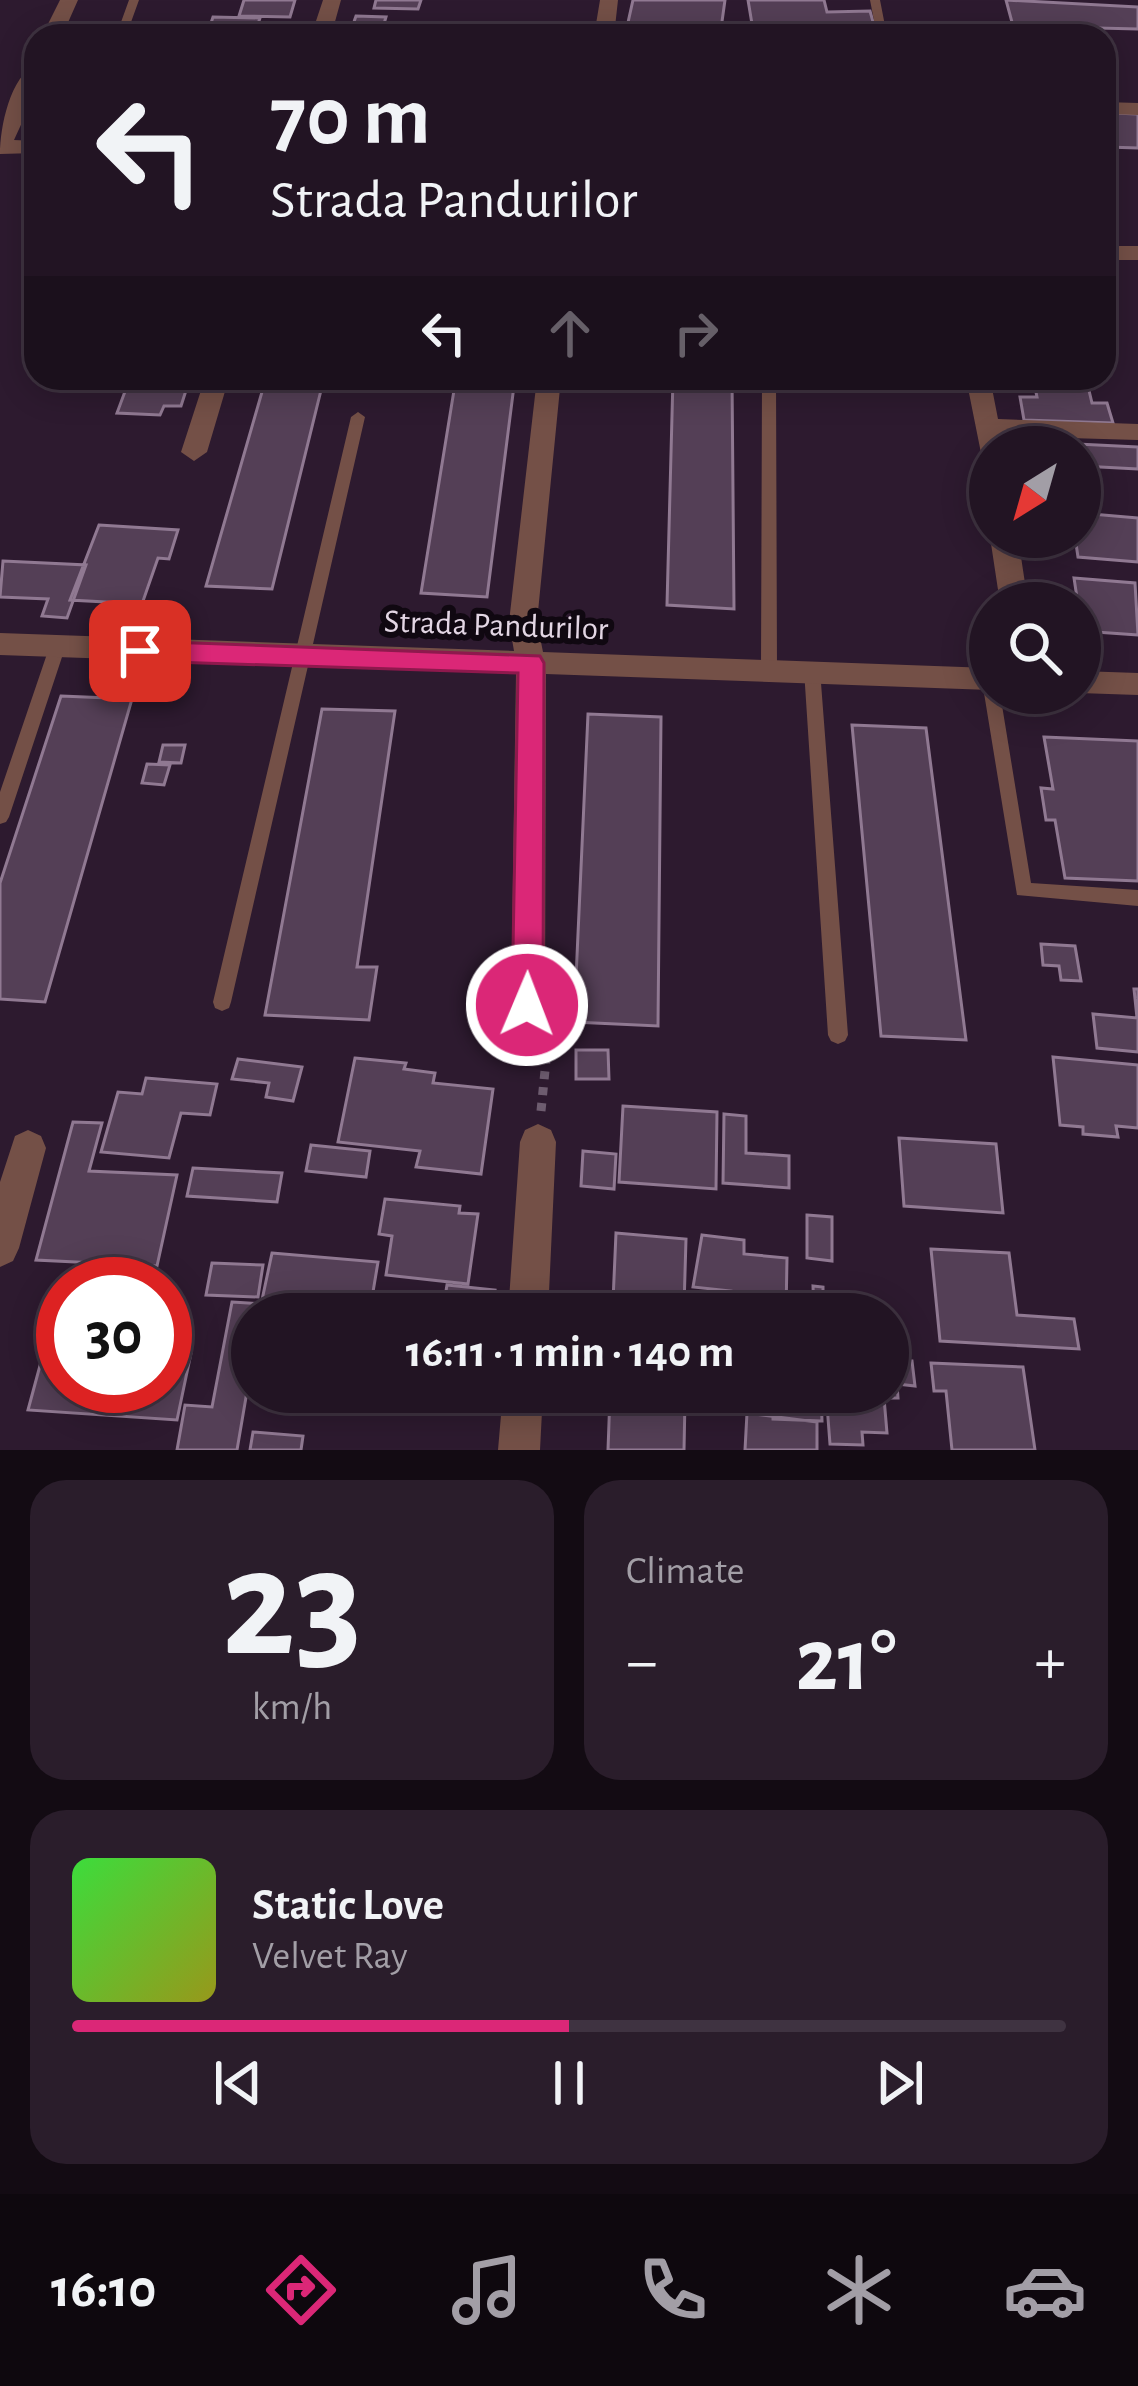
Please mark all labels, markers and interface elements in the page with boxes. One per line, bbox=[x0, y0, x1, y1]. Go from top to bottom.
icon: left bbox=[72, 72, 228, 228]
text: 70 m bbox=[270, 76, 431, 160]
text: Strada Pandurilor bbox=[270, 174, 638, 228]
icon: left bbox=[411, 300, 477, 366]
icon: ahead bbox=[537, 300, 603, 366]
icon: right bbox=[663, 300, 729, 366]
north arrow bbox=[969, 426, 1101, 558]
map controls bbox=[969, 426, 1101, 714]
button: search bbox=[969, 582, 1101, 714]
pin bbox=[89, 600, 191, 702]
street label: Strada Pandurilor bbox=[383, 606, 609, 646]
icon: arrive bbox=[107, 618, 173, 684]
position arrow bbox=[464, 942, 590, 1068]
speed limit sign: 30 bbox=[36, 1257, 192, 1413]
text: 16:11 · 1 min · 140 m bbox=[406, 1330, 734, 1375]
text: 23 bbox=[222, 1528, 362, 1684]
text: Climate bbox=[626, 1552, 744, 1591]
text: 21° bbox=[795, 1617, 897, 1707]
text: − bbox=[626, 1629, 658, 1695]
text: + bbox=[1034, 1629, 1066, 1695]
text: km/h bbox=[252, 1688, 332, 1727]
text: Static Love bbox=[252, 1883, 444, 1928]
text: Velvet Ray bbox=[252, 1937, 408, 1976]
icon: previous bbox=[205, 2050, 271, 2116]
icon: pause bbox=[536, 2050, 602, 2116]
icon: next bbox=[867, 2050, 933, 2116]
icon: directions bbox=[259, 2248, 343, 2332]
icon: music bbox=[445, 2248, 529, 2332]
icon: phone bbox=[631, 2248, 715, 2332]
icon: climate bbox=[817, 2248, 901, 2332]
icon: car bbox=[1003, 2248, 1087, 2332]
text: 16:10 bbox=[51, 2263, 157, 2317]

